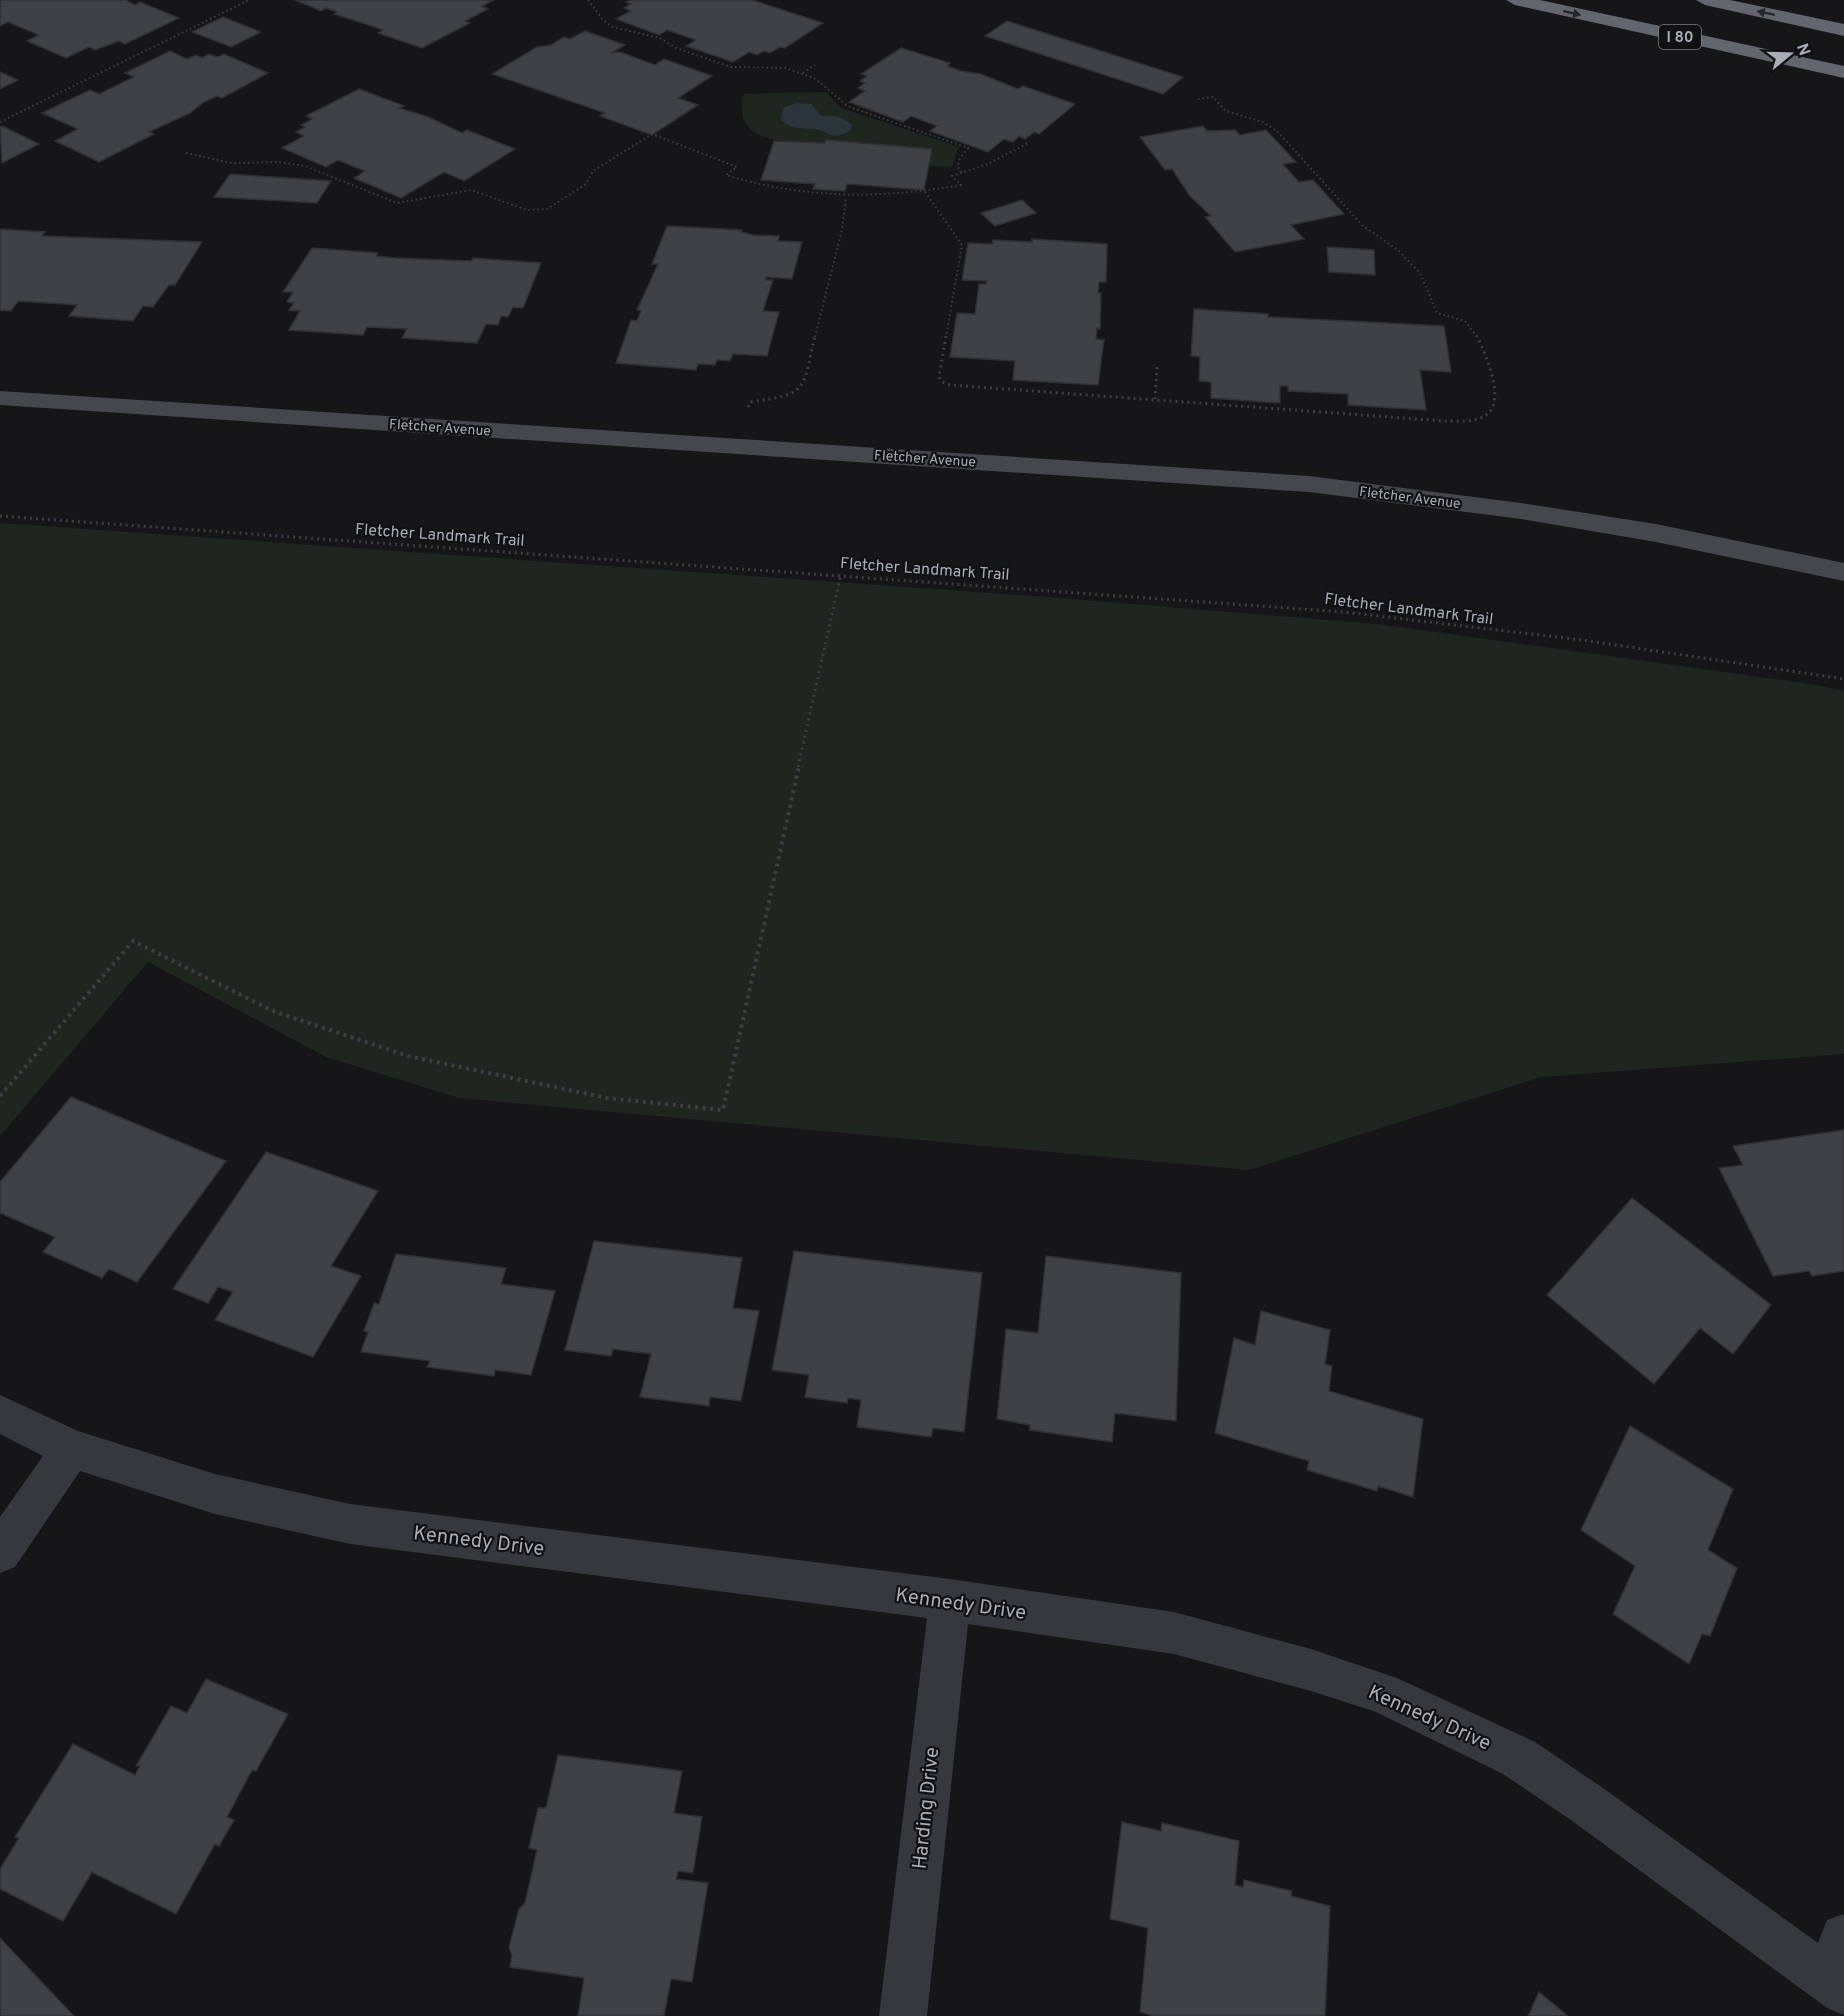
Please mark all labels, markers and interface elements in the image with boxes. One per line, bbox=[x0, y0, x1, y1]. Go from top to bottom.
one-way arrow bbox=[1756, 8, 1775, 17]
one-way arrow bbox=[1563, 9, 1582, 18]
north arrow bbox=[1760, 24, 1820, 84]
road number: I 80 bbox=[1659, 25, 1701, 49]
text: N bbox=[1791, 41, 1814, 58]
street label: Fletcher Avenue bbox=[389, 416, 491, 441]
street label: Fletcher Avenue bbox=[874, 447, 976, 472]
street label: Fletcher Avenue bbox=[1358, 484, 1461, 513]
street label: Fletcher Landmark Trail bbox=[354, 520, 525, 552]
street label: Fletcher Landmark Trail bbox=[839, 554, 1010, 586]
street label: Fletcher Landmark Trail bbox=[1323, 590, 1494, 630]
street label: Kennedy Drive bbox=[412, 1521, 546, 1563]
street label: Kennedy Drive bbox=[894, 1583, 1028, 1627]
street label: Kennedy Drive bbox=[1364, 1680, 1495, 1758]
street label: Harding Drive bbox=[908, 1746, 946, 1871]

